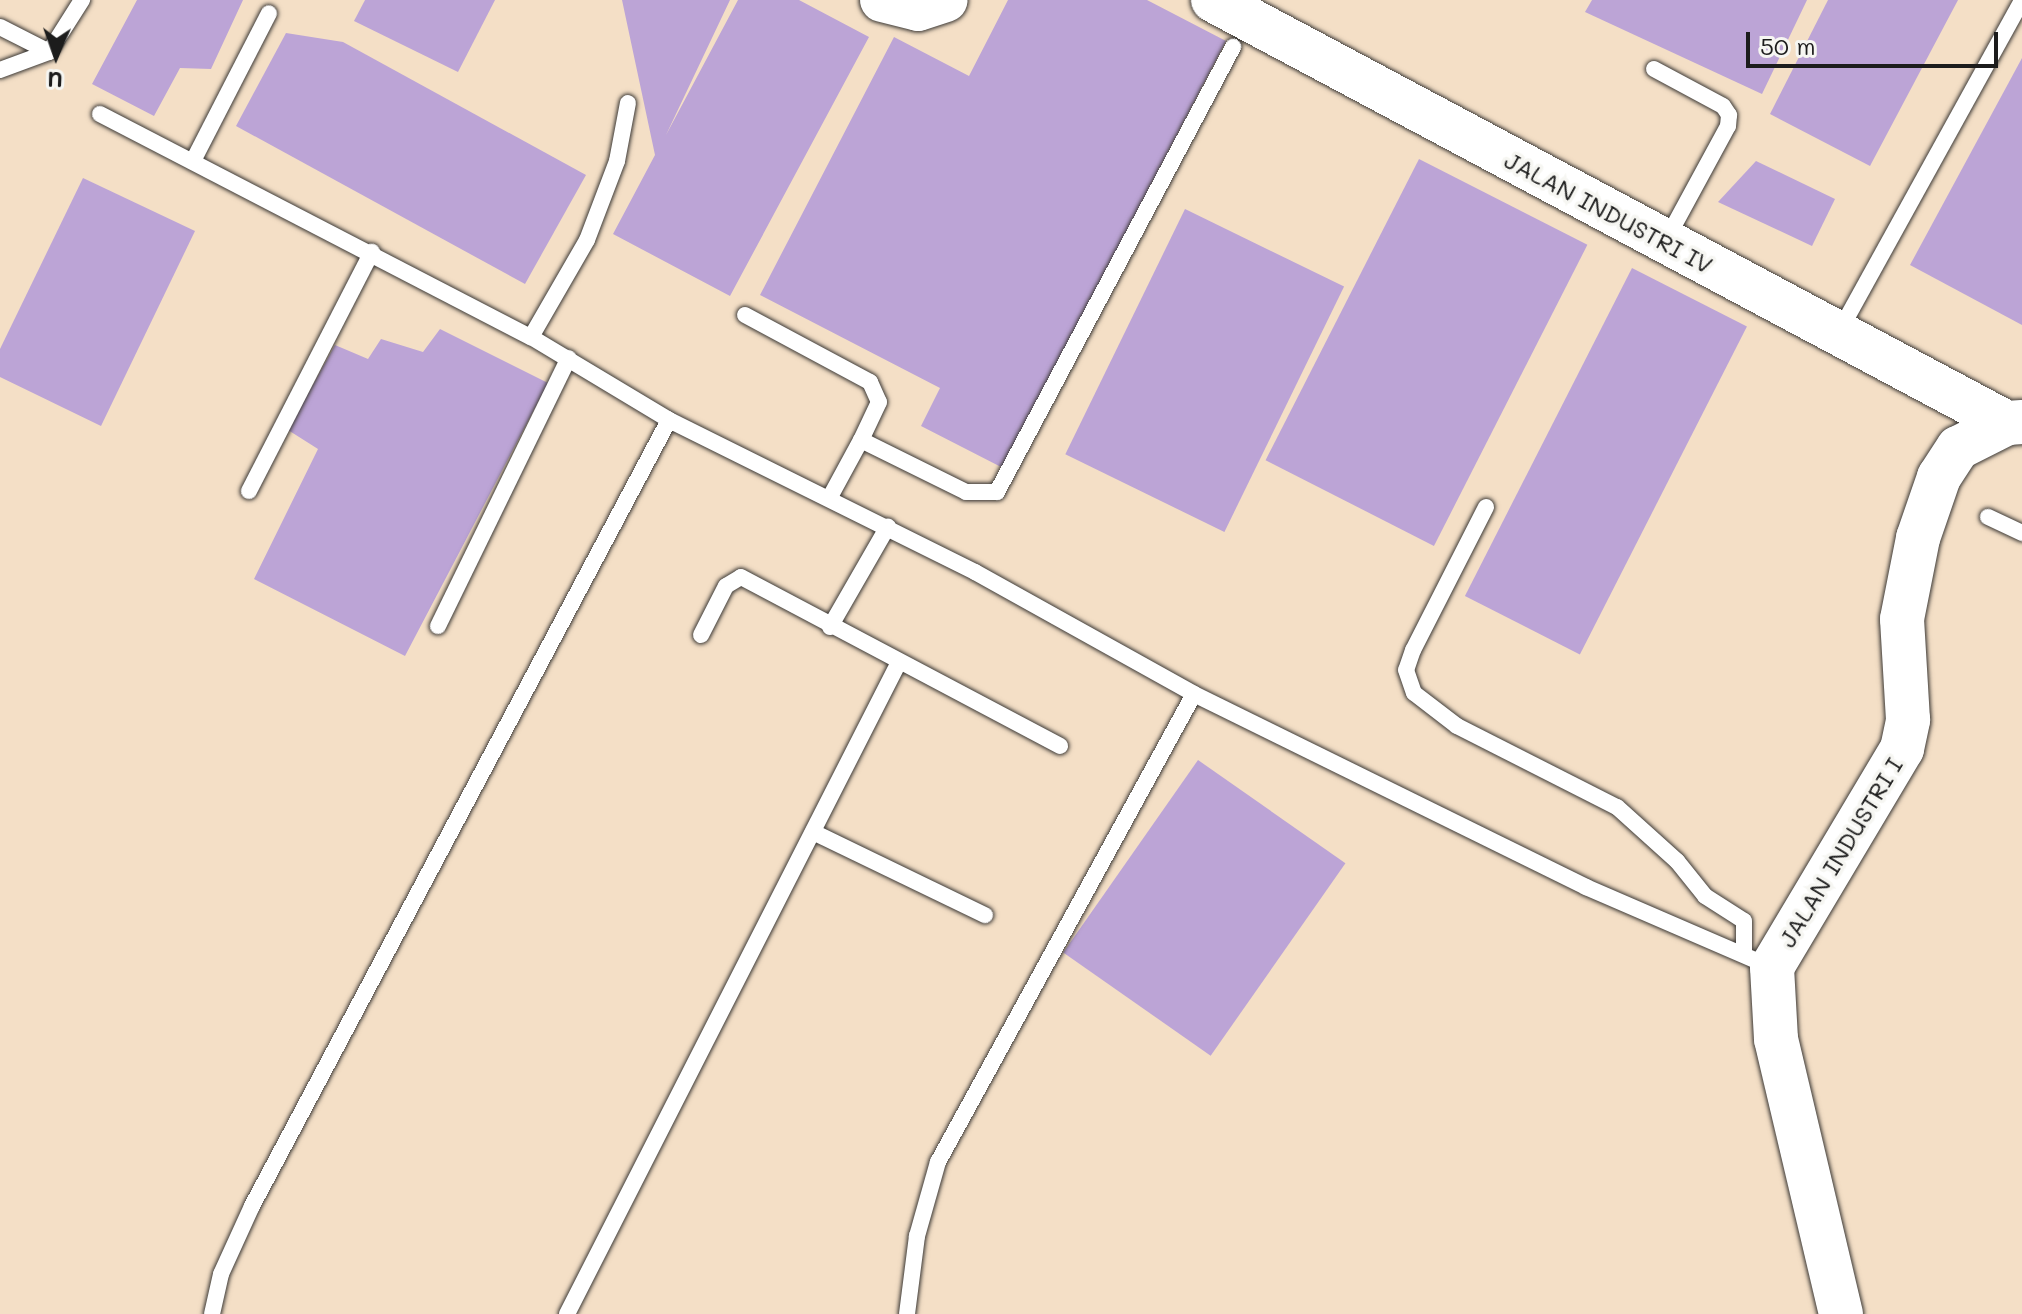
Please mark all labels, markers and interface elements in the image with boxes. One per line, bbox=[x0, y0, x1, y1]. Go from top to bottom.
north arrow bbox=[16, 16, 96, 96]
scale bar bbox=[1750, 16, 2002, 66]
text: 50 m bbox=[1760, 30, 1816, 61]
text: U bbox=[47, 66, 63, 95]
street label: JALAN INDUSTRI IV bbox=[1500, 145, 1718, 279]
street label: JALAN INDUSTRI I bbox=[1772, 752, 1908, 952]

